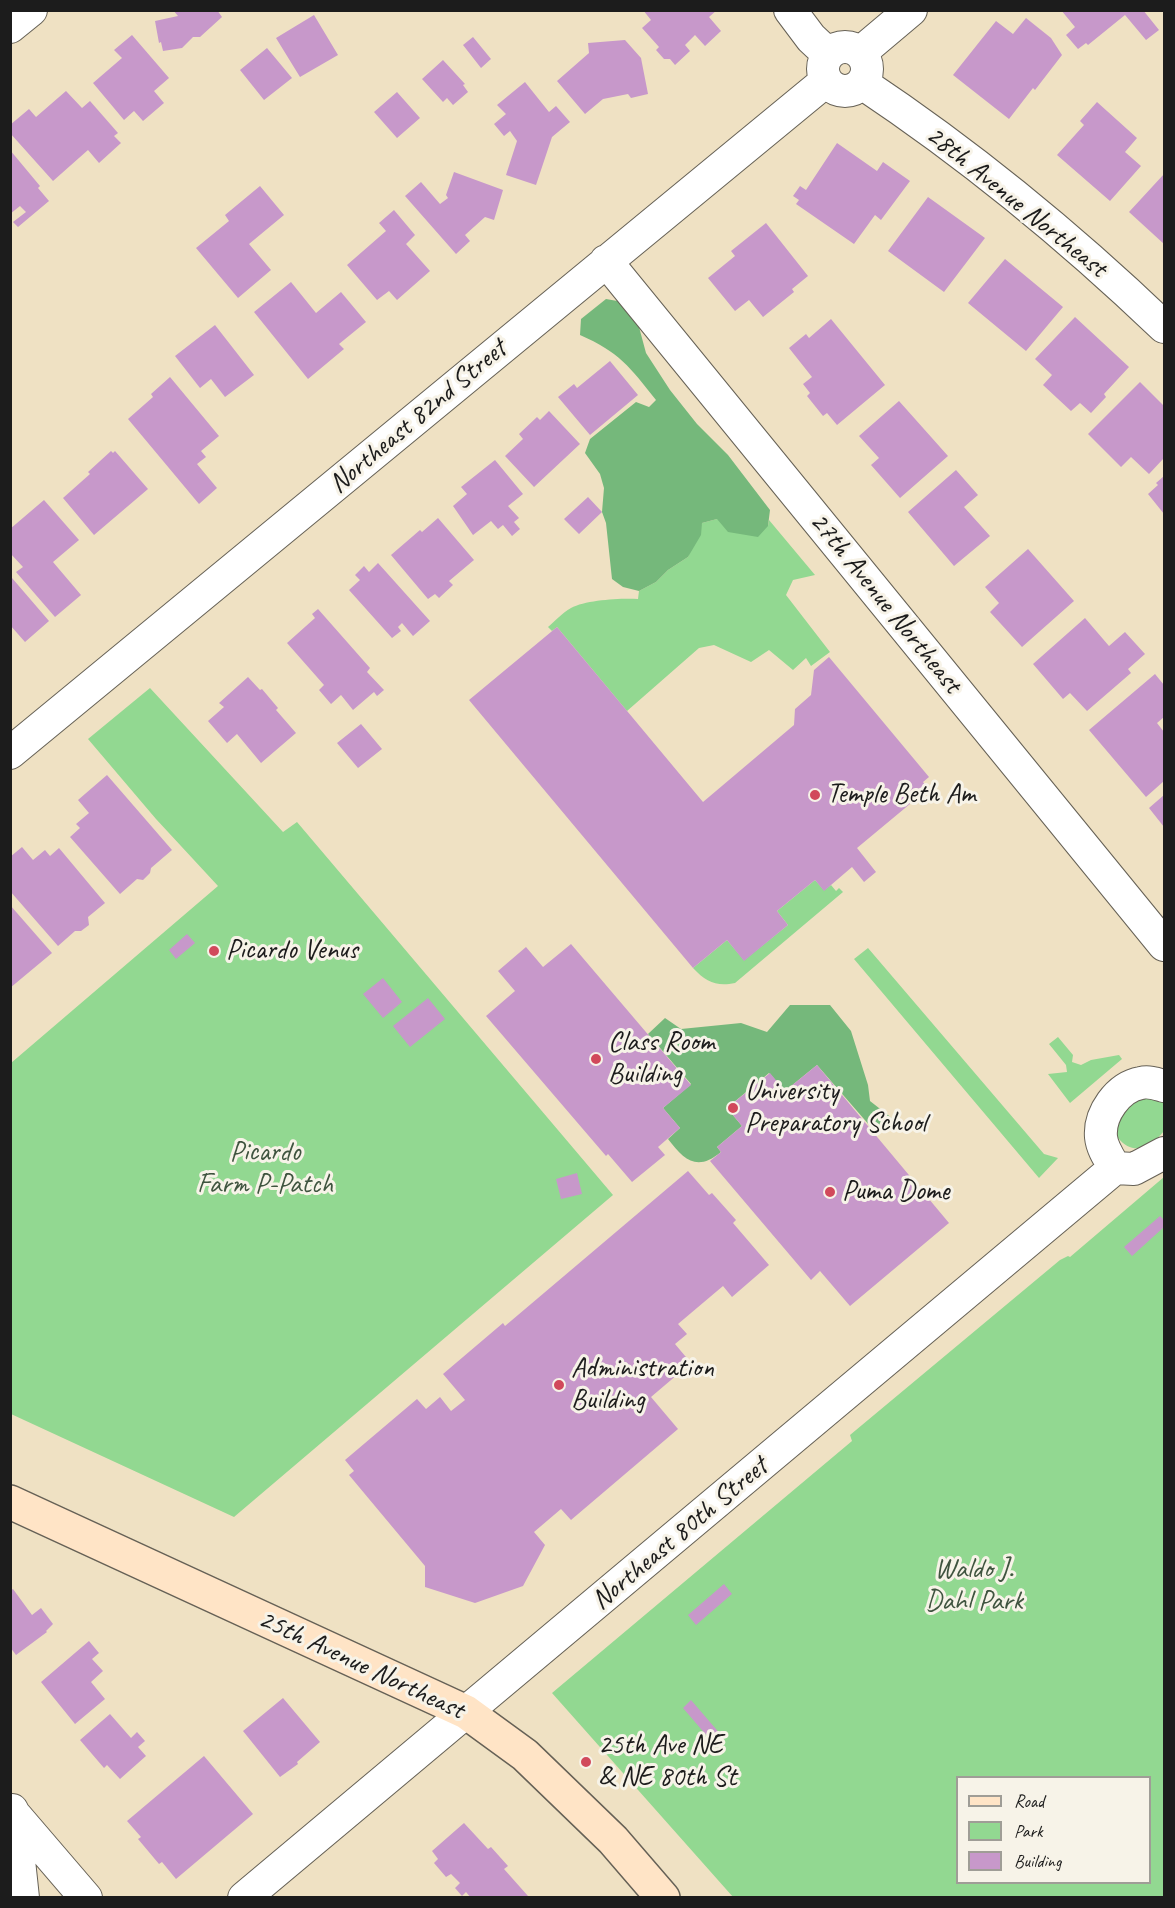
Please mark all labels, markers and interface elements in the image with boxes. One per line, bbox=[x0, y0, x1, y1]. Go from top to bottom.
street label: 28th Avenue Northeast bbox=[919, 119, 1113, 285]
street label: Northeast 82nd Street bbox=[322, 333, 514, 501]
street label: 27th Avenue Northeast bbox=[802, 506, 968, 700]
place label: Temple Beth Am bbox=[827, 778, 975, 812]
marker: Temple Beth Am bbox=[808, 788, 822, 802]
place label: Picardo Venus bbox=[226, 934, 358, 968]
marker: Picardo Venus bbox=[207, 944, 221, 958]
place label: Class Room Building bbox=[608, 1026, 714, 1092]
marker: Class Room Building bbox=[589, 1052, 603, 1066]
place label: University Preparatory School bbox=[745, 1075, 926, 1141]
marker: University Preparatory School bbox=[726, 1101, 740, 1115]
park label: Picardo Farm P-Patch bbox=[197, 1136, 333, 1202]
place label: Puma Dome bbox=[842, 1175, 949, 1209]
marker: Puma Dome bbox=[823, 1185, 837, 1199]
place label: Administration Building bbox=[571, 1352, 714, 1418]
marker: Administration Building bbox=[552, 1378, 566, 1392]
street label: Northeast 80th Street bbox=[585, 1450, 775, 1618]
park label: Waldo J. Dahl Park bbox=[925, 1553, 1023, 1619]
street label: 25th Avenue Northeast bbox=[253, 1603, 469, 1727]
place label: 25th Ave NE & NE 80th St bbox=[598, 1729, 736, 1795]
marker: 25th Ave NE & NE 80th St bbox=[579, 1755, 593, 1769]
legend bbox=[956, 1776, 1151, 1884]
text: Road bbox=[1014, 1790, 1044, 1812]
text: Park bbox=[1014, 1820, 1043, 1842]
text: Building bbox=[1014, 1850, 1061, 1872]

